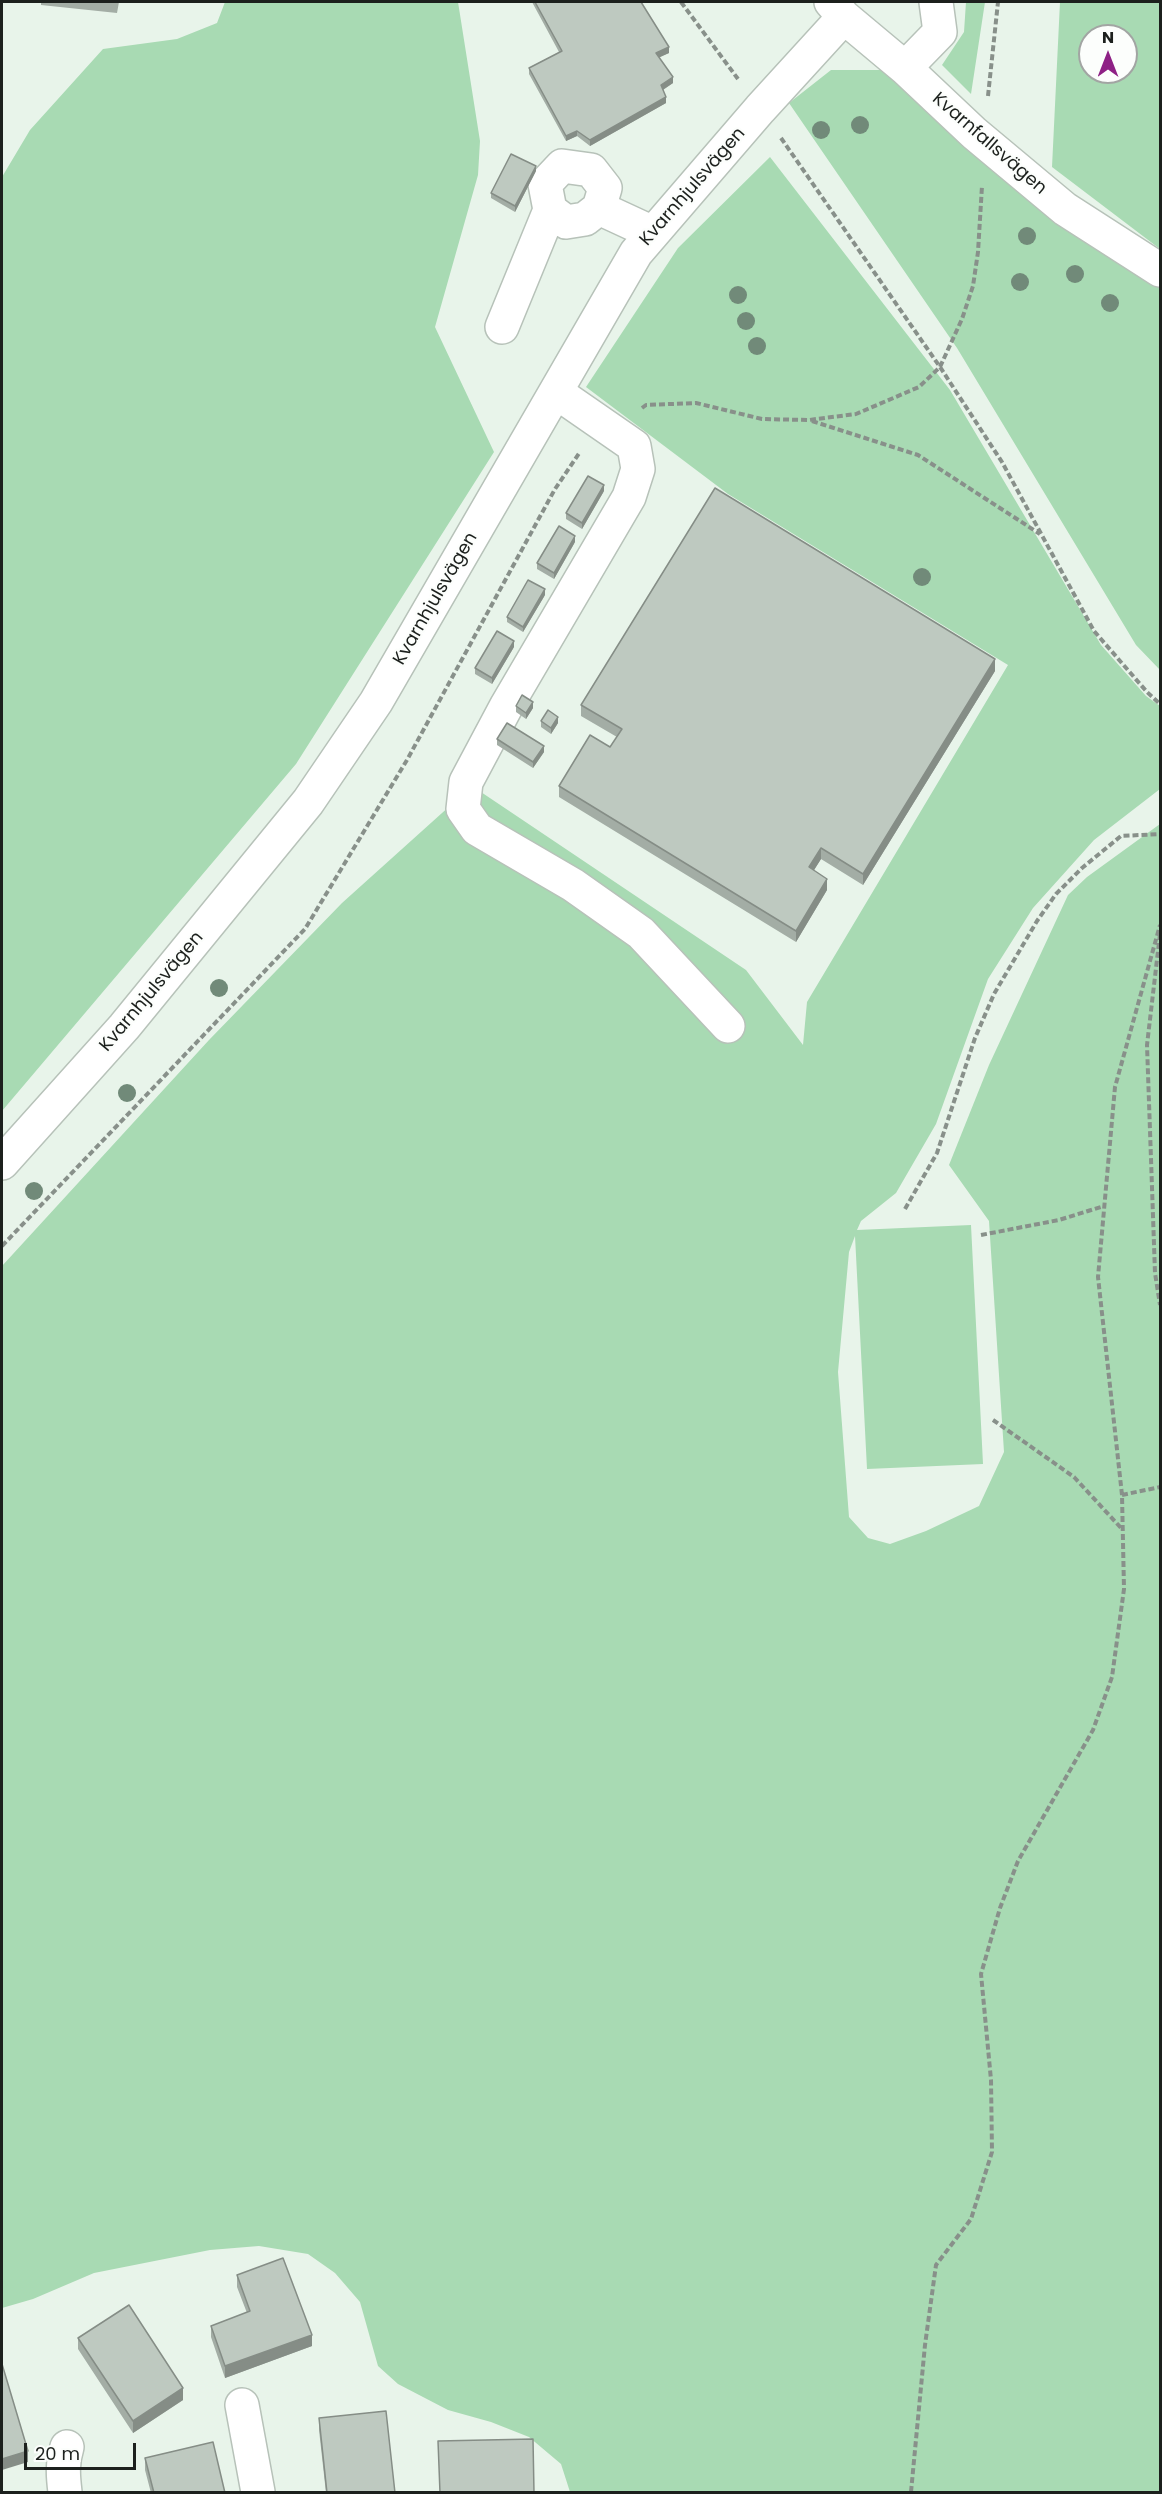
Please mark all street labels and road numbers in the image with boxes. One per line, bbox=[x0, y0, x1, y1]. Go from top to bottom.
street label: Kvarnfallsvägen bbox=[927, 88, 1051, 200]
street label: Kvarnhjulsvägen bbox=[636, 123, 750, 251]
street label: Kvarnhjulsvägen bbox=[389, 529, 483, 669]
street label: Kvarnhjulsvägen bbox=[96, 928, 208, 1056]

